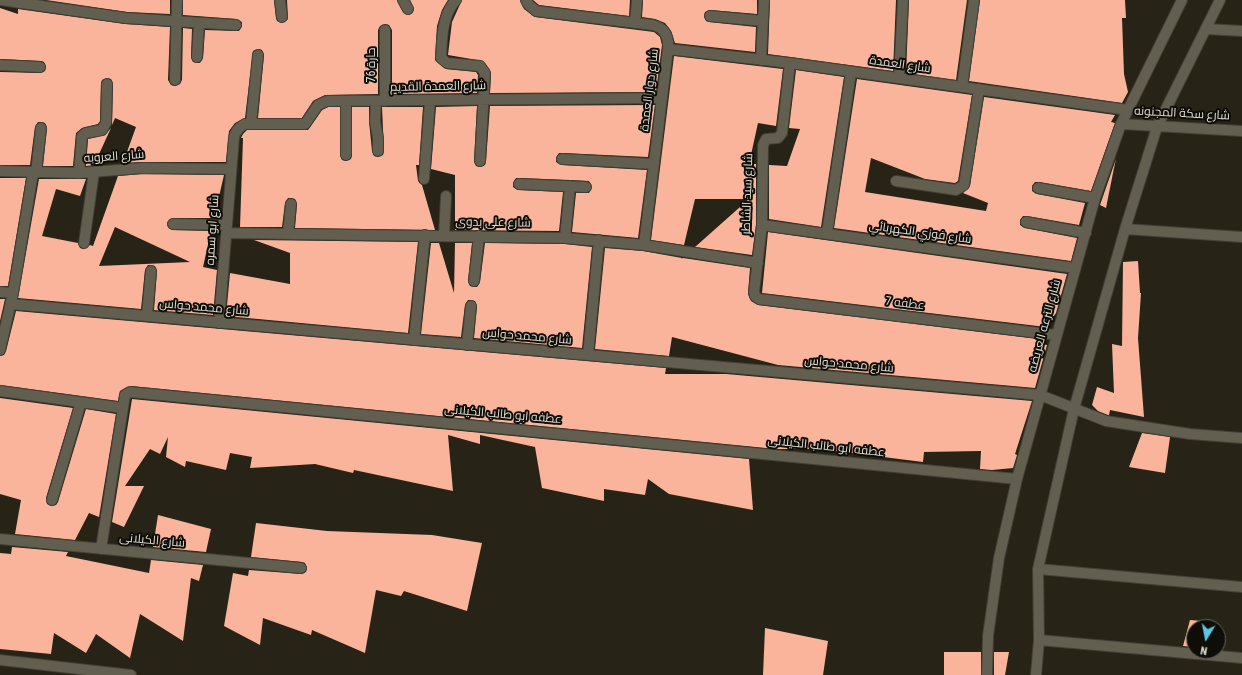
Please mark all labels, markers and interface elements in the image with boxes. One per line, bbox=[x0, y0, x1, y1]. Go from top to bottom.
street label: حارة 76 bbox=[365, 48, 379, 82]
street label: شارع دوار العمدة bbox=[638, 48, 662, 132]
street label: شارع العمدة bbox=[868, 54, 932, 76]
street label: شارع العمدة القديم bbox=[390, 79, 486, 95]
street label: شارع سكة المجنونه bbox=[1134, 104, 1230, 124]
street label: شارع العروبه bbox=[83, 148, 145, 166]
street label: شارع سيد الشاطر bbox=[739, 153, 757, 235]
street label: شارع ابو سمره bbox=[203, 194, 223, 266]
street label: شارع على بدوى bbox=[455, 215, 531, 231]
street label: شارع فوزي الكهربائي bbox=[868, 219, 972, 247]
street label: شارع الترعه العريضه bbox=[1026, 278, 1064, 374]
street label: عطفه 7 bbox=[885, 294, 925, 314]
street label: شارع محمد حواس bbox=[159, 297, 249, 319]
street label: شارع محمد حواس bbox=[482, 326, 572, 348]
street label: شارع محمد حواس bbox=[804, 354, 894, 376]
street label: عطفه ابو طالب الكيلانى bbox=[444, 403, 562, 427]
street label: عطفه ابو طالب الكيلانى bbox=[767, 434, 885, 460]
street label: شارع الكيلانى bbox=[119, 531, 185, 551]
north arrow bbox=[1186, 619, 1226, 659]
text: N bbox=[1200, 643, 1208, 657]

